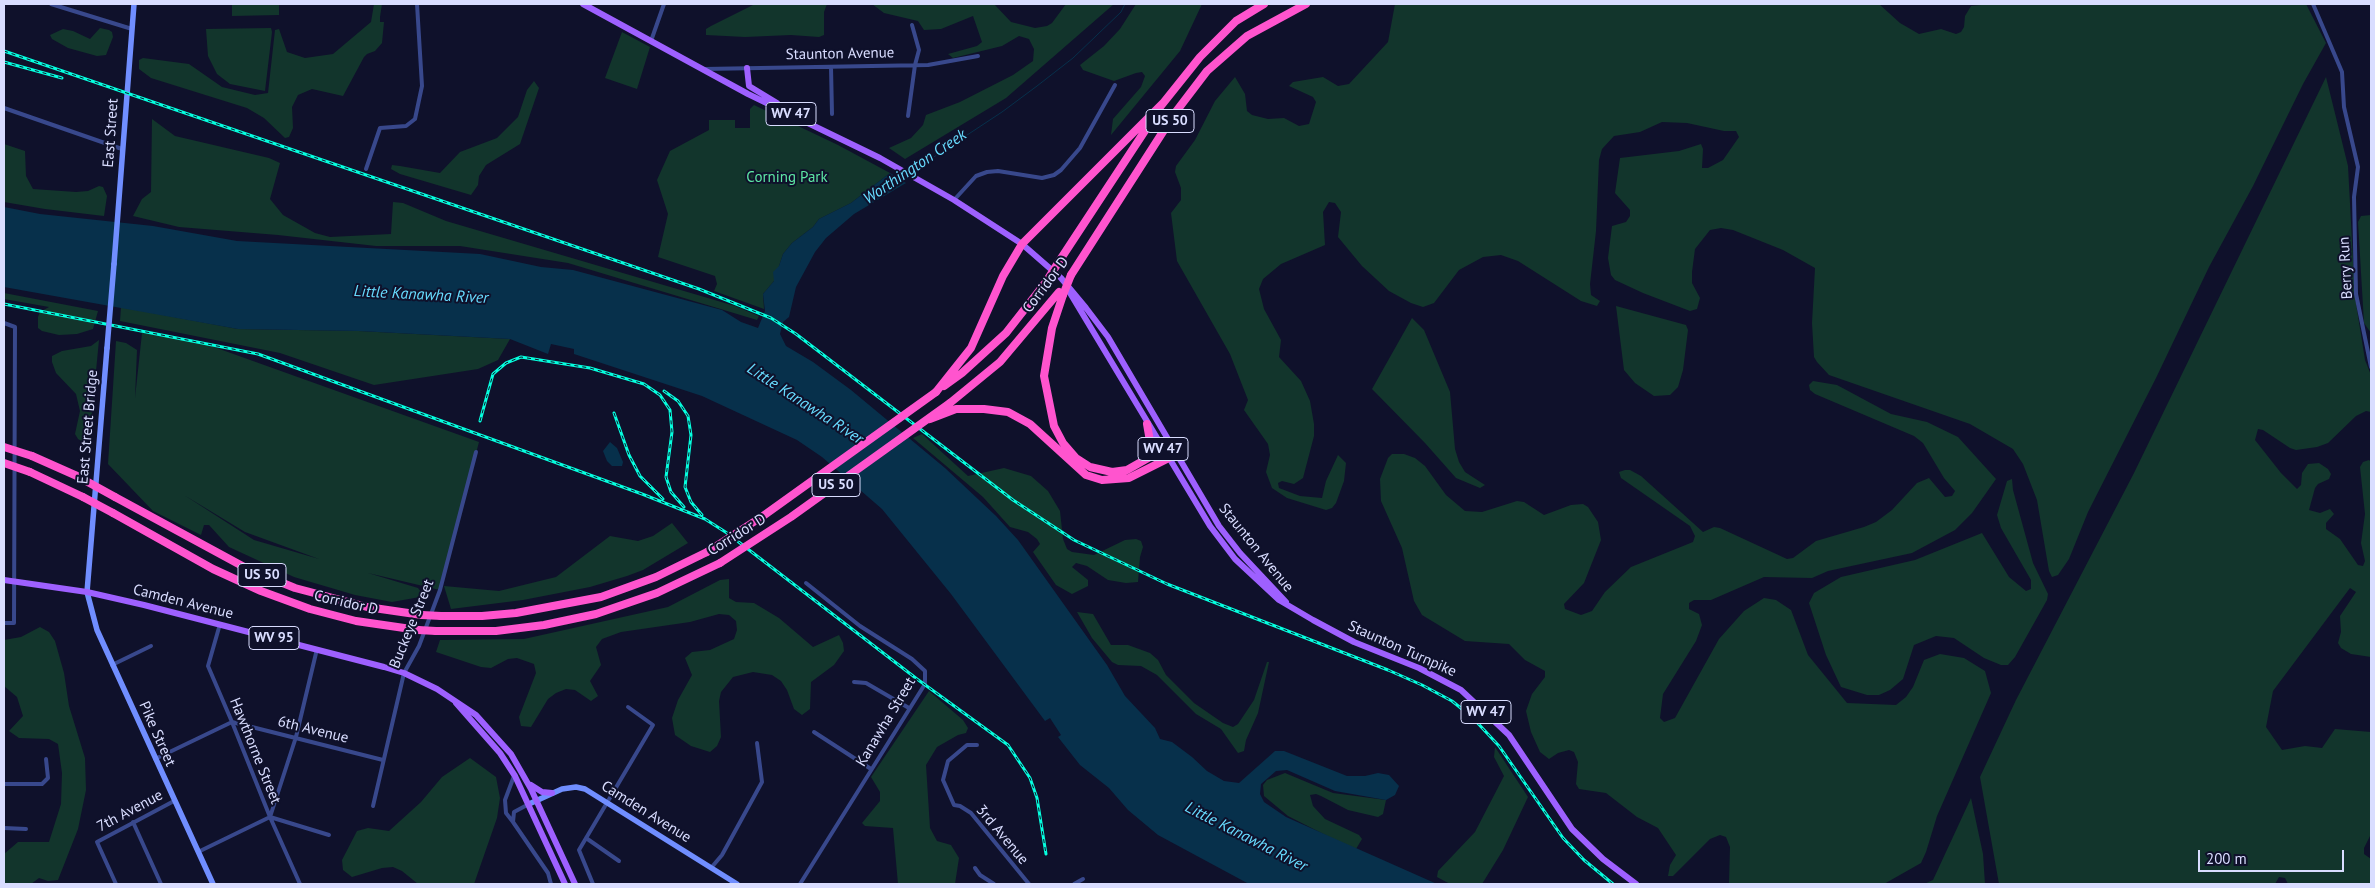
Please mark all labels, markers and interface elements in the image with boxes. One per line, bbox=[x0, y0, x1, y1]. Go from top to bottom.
street label: Staunton Avenue bbox=[785, 44, 895, 64]
street label: East Street bbox=[100, 98, 122, 168]
road number: WV 47 bbox=[766, 102, 816, 126]
road number: US 50 bbox=[1146, 110, 1194, 132]
water label: Worthington Creek bbox=[860, 125, 970, 209]
park label: Corning Park bbox=[746, 169, 828, 187]
street label: Berry Run bbox=[2335, 236, 2357, 300]
street label: Corridor D bbox=[1019, 253, 1073, 317]
water label: Little Kanawha River bbox=[353, 282, 489, 308]
water label: Little Kanawha River bbox=[743, 359, 867, 449]
street label: East Street Bridge bbox=[74, 369, 102, 485]
road number: WV 47 bbox=[1138, 438, 1188, 460]
road number: US 50 bbox=[812, 474, 860, 496]
street label: Staunton Avenue bbox=[1215, 500, 1297, 596]
street label: Corridor D bbox=[705, 510, 769, 560]
road number: US 50 bbox=[238, 564, 286, 586]
street label: Buckeye Street bbox=[386, 577, 438, 671]
street label: Camden Avenue bbox=[131, 581, 235, 623]
street label: Corridor D bbox=[312, 587, 380, 619]
street label: Staunton Turnpike bbox=[1345, 617, 1459, 681]
road number: WV 95 bbox=[249, 626, 299, 650]
street label: Kanawha Street bbox=[852, 674, 920, 770]
street label: Hawthorne Street bbox=[225, 695, 285, 807]
street label: Pike Street bbox=[135, 699, 179, 769]
road number: WV 47 bbox=[1461, 700, 1511, 724]
street label: 6th Avenue bbox=[276, 713, 350, 747]
street label: Camden Avenue bbox=[598, 777, 694, 847]
street label: 7th Avenue bbox=[94, 786, 166, 836]
water label: Little Kanawha River bbox=[1182, 798, 1310, 876]
street label: 3rd Avenue bbox=[972, 802, 1032, 868]
scale bar bbox=[2200, 840, 2346, 872]
text: 200 m bbox=[2206, 849, 2247, 868]

